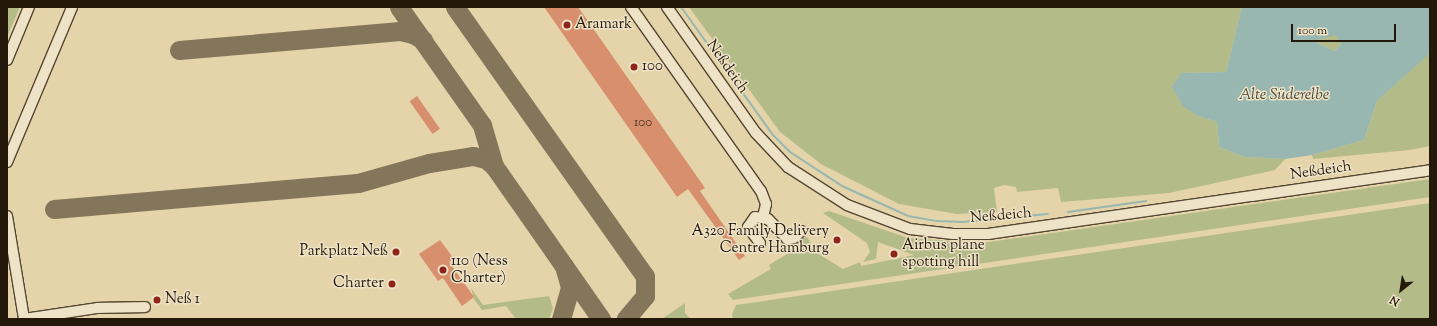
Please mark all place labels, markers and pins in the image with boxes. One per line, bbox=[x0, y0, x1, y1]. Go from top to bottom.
place label: Aramark bbox=[575, 16, 632, 34]
marker: Aramark bbox=[562, 20, 572, 30]
place label: 100 bbox=[642, 58, 663, 76]
marker: 100 bbox=[629, 62, 639, 72]
place label: A320 Family Delivery Centre Hamburg bbox=[692, 222, 829, 257]
marker: A320 Family Delivery Centre Hamburg bbox=[832, 235, 842, 245]
place label: Airbus plane spotting hill bbox=[902, 236, 985, 271]
place label: Parkplatz Neß bbox=[300, 243, 388, 261]
marker: Parkplatz Neß bbox=[391, 247, 401, 257]
marker: Airbus plane spotting hill bbox=[889, 249, 899, 259]
place label: 110 (Ness Charter) bbox=[451, 252, 508, 287]
marker: 110 (Ness Charter) bbox=[438, 265, 448, 275]
place label: Charter bbox=[333, 275, 384, 293]
marker: Charter bbox=[387, 279, 397, 289]
place label: Neß 1 bbox=[165, 291, 200, 309]
marker: Neß 1 bbox=[152, 295, 162, 305]

